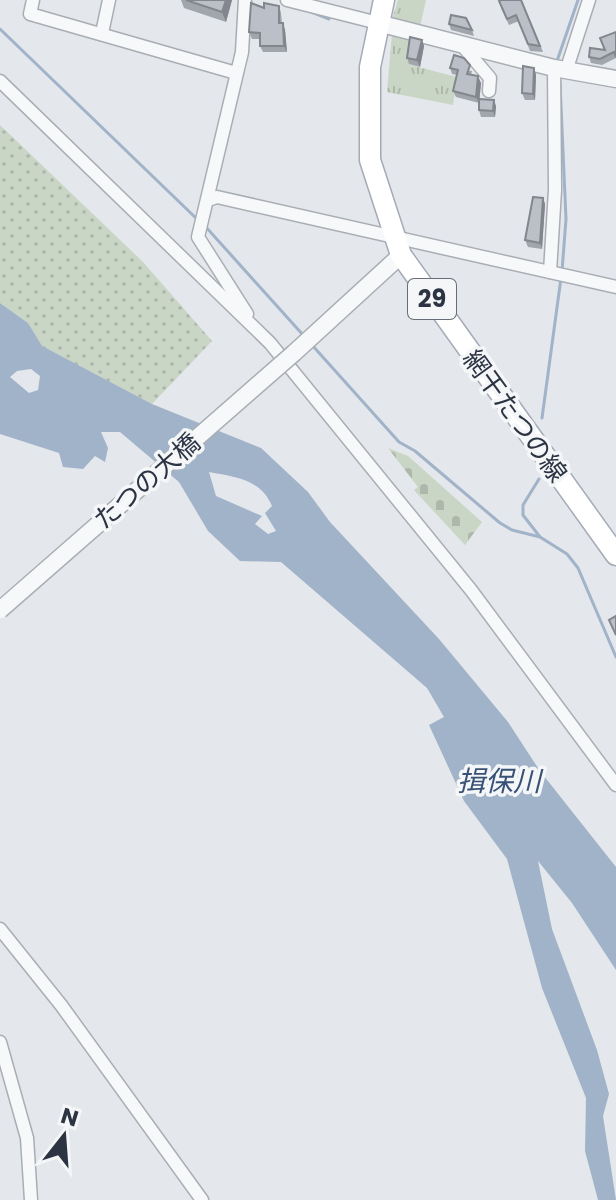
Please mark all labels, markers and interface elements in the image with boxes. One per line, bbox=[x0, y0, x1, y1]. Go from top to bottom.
road number: 29 bbox=[408, 279, 456, 319]
street label: 網干たつの線 bbox=[455, 342, 575, 490]
street label: たつの大橋 bbox=[86, 425, 208, 537]
water label: 揖保川 bbox=[457, 762, 544, 801]
north arrow bbox=[24, 1096, 104, 1176]
text: N bbox=[57, 1100, 82, 1135]

